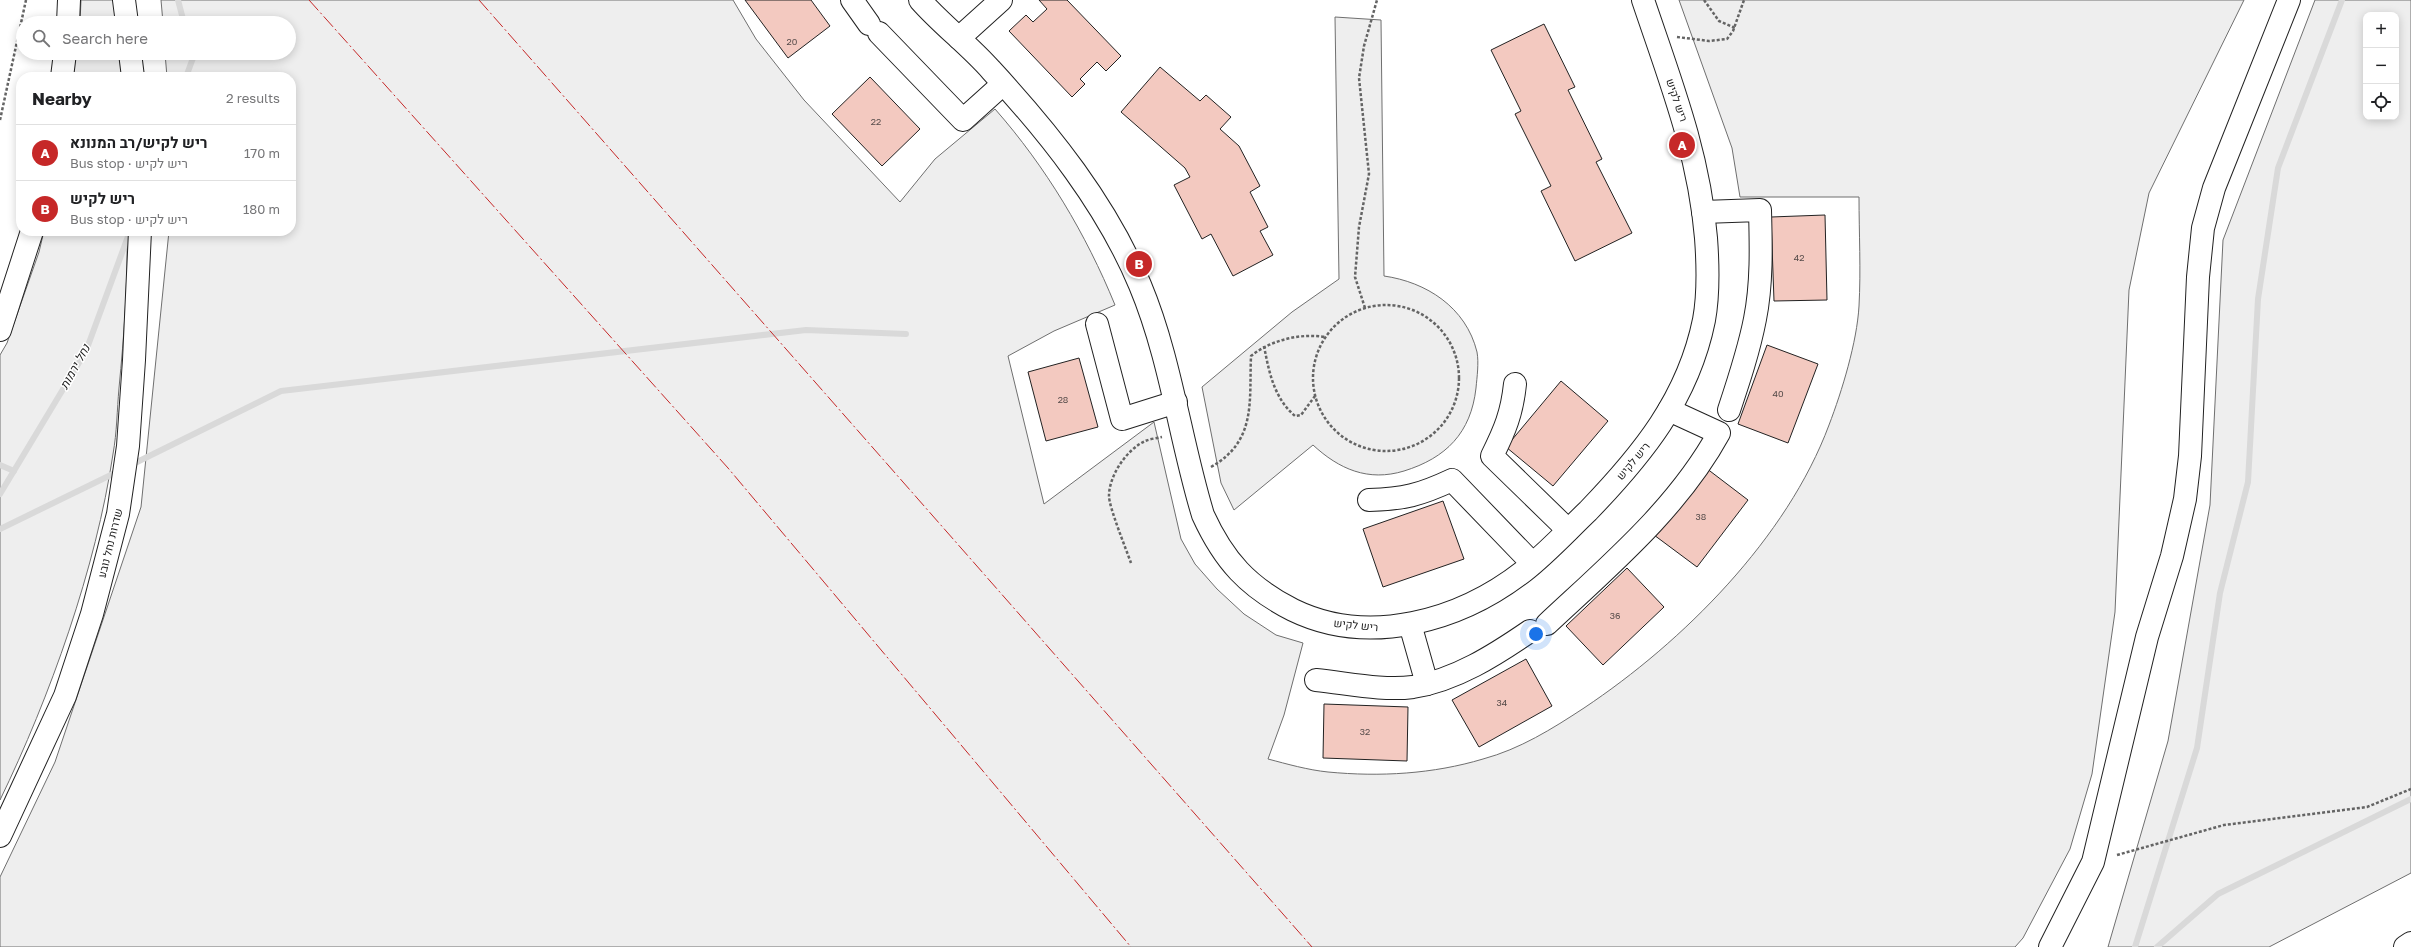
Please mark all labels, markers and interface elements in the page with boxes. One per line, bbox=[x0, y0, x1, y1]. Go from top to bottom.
map controls bbox=[2363, 12, 2399, 120]
button: + bbox=[2363, 12, 2399, 48]
search box bbox=[16, 16, 296, 60]
icon: search bbox=[30, 27, 52, 49]
text: Search here bbox=[62, 29, 148, 47]
house number: 20 bbox=[787, 36, 798, 47]
button: − bbox=[2363, 48, 2399, 84]
street label: ריש לקיש bbox=[1664, 77, 1691, 123]
button: locate bbox=[2363, 84, 2399, 120]
text: Nearby bbox=[32, 88, 92, 109]
text: 2 results bbox=[226, 90, 280, 106]
house number: 22 bbox=[871, 116, 881, 127]
pin: A bbox=[1669, 130, 1695, 160]
text: ריש לקיש/רב המנונא bbox=[70, 133, 208, 151]
text: A bbox=[40, 145, 50, 161]
text: 170 m bbox=[244, 145, 280, 161]
text: Bus stop · ריש לקיש bbox=[70, 155, 188, 171]
text: ריש לקיש bbox=[70, 189, 135, 207]
text: B bbox=[40, 201, 50, 217]
text: 180 m bbox=[243, 201, 280, 217]
text: Bus stop · ריש לקיש bbox=[70, 211, 188, 227]
pin: B bbox=[1126, 249, 1152, 279]
house number: 42 bbox=[1794, 252, 1804, 263]
water label: נחל ירמות bbox=[56, 340, 94, 392]
house number: 40 bbox=[1772, 388, 1784, 399]
house number: 28 bbox=[1058, 394, 1068, 405]
street label: ריש לקיש bbox=[1613, 439, 1652, 482]
street label: שדרות נחל נובע bbox=[95, 507, 124, 579]
house number: 38 bbox=[1696, 511, 1706, 522]
house number: 36 bbox=[1610, 610, 1620, 621]
street label: ריש לקיש bbox=[1333, 616, 1379, 633]
your location bbox=[1526, 624, 1546, 644]
house number: 34 bbox=[1497, 697, 1508, 708]
house number: 32 bbox=[1360, 726, 1370, 737]

